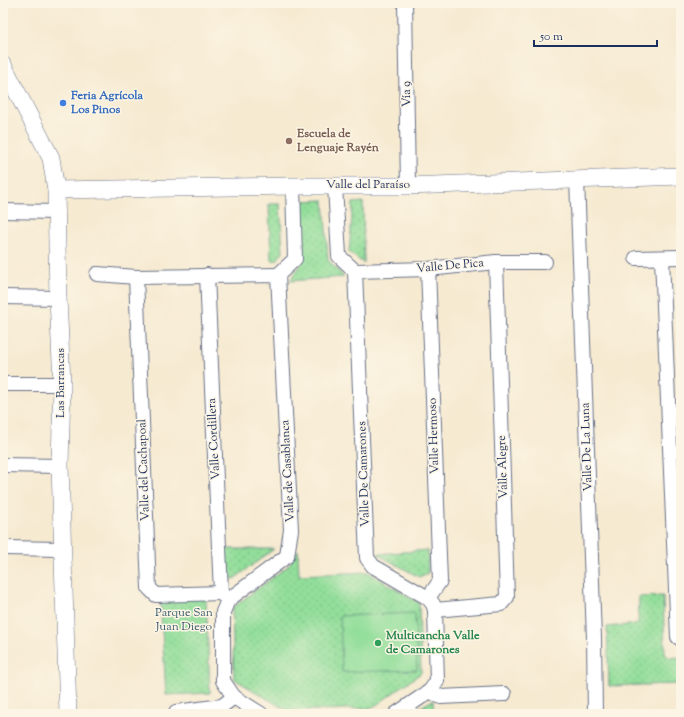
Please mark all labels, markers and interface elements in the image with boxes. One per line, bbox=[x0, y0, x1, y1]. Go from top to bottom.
scale bar bbox=[534, 22, 657, 48]
text: 50 m bbox=[539, 28, 563, 46]
street label: Vía 9 bbox=[398, 81, 416, 107]
place label: Feria Agrícola Los Pinos bbox=[70, 87, 144, 119]
marker: Feria Agrícola Los Pinos bbox=[58, 98, 68, 108]
place label: Escuela de Lenguaje Rayén bbox=[296, 125, 380, 157]
marker: Escuela de Lenguaje Rayén bbox=[284, 136, 294, 146]
street label: Valle del Paraíso bbox=[326, 176, 410, 194]
street label: Valle De Pica bbox=[415, 254, 485, 278]
street label: Las Barrancas bbox=[52, 348, 70, 418]
street label: Valle Cordillera bbox=[203, 397, 225, 480]
street label: Valle Hermoso bbox=[424, 397, 444, 475]
street label: Valle De La Luna bbox=[576, 402, 598, 492]
street label: Valle del Cachapoal bbox=[133, 418, 155, 521]
street label: Valle de Casablanca bbox=[276, 419, 300, 523]
street label: Valle De Camarones bbox=[353, 421, 375, 527]
street label: Valle Alegre bbox=[493, 434, 513, 499]
park label: Parque San Juan Diego bbox=[155, 604, 213, 636]
place label: Multicancha Valle de Camarones bbox=[385, 627, 480, 659]
marker: Multicancha Valle de Camarones bbox=[373, 638, 383, 648]

